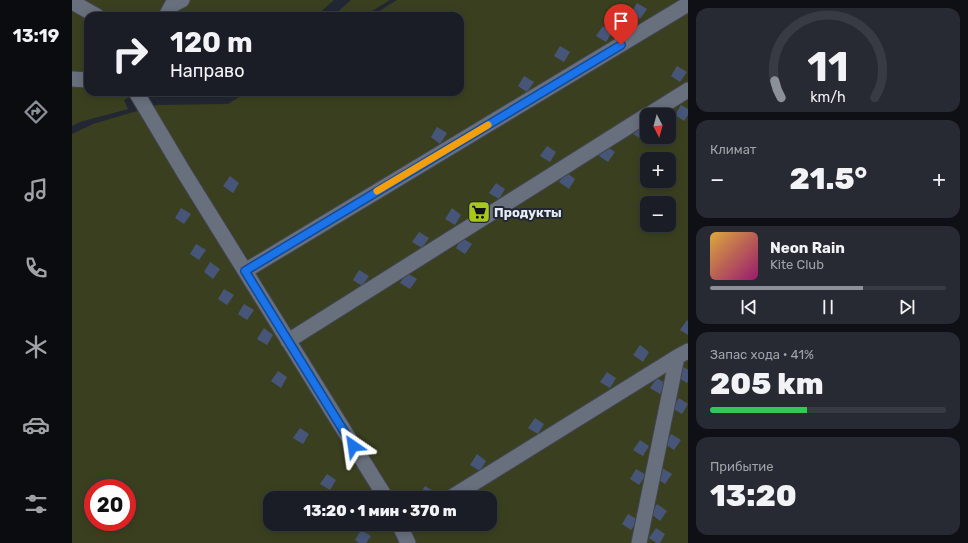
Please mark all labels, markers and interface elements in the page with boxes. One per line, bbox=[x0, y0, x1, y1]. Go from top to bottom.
pin bbox=[604, 4, 638, 45]
icon: arrive bbox=[610, 10, 632, 32]
text: 13:19 bbox=[13, 25, 59, 47]
text: 120 m bbox=[170, 26, 253, 59]
icon: right bbox=[104, 28, 156, 80]
text: 11 bbox=[807, 42, 849, 91]
text: Направо bbox=[170, 60, 245, 82]
text: km/h bbox=[810, 89, 846, 106]
icon: directions bbox=[22, 98, 50, 126]
north arrow bbox=[640, 108, 676, 144]
map controls bbox=[640, 108, 676, 232]
text: Климат bbox=[710, 142, 756, 157]
button: + bbox=[640, 152, 676, 188]
text: 21.5° bbox=[789, 161, 867, 197]
text: − bbox=[710, 166, 724, 193]
text: + bbox=[932, 166, 946, 193]
icon: music bbox=[22, 176, 50, 204]
button: − bbox=[640, 196, 676, 232]
supermarket icon: Продукты bbox=[466, 199, 492, 225]
place label: Продукты bbox=[494, 205, 562, 220]
text: Neon Rain bbox=[770, 239, 845, 257]
icon: phone bbox=[22, 254, 50, 282]
text: Kite Club bbox=[770, 257, 824, 272]
icon: previous bbox=[738, 296, 760, 318]
icon: pause bbox=[817, 296, 839, 318]
icon: next bbox=[896, 296, 918, 318]
icon: climate bbox=[22, 333, 50, 361]
text: Запас хода · 41% bbox=[710, 347, 814, 362]
text: 205 km bbox=[710, 366, 824, 402]
icon: car bbox=[22, 411, 50, 439]
position arrow bbox=[332, 425, 374, 467]
text: Прибытие bbox=[710, 459, 774, 474]
text: 13:20 bbox=[710, 478, 797, 514]
speed limit sign: 20 bbox=[84, 479, 136, 531]
icon: filters bbox=[22, 490, 50, 518]
text: 13:20 · 1 мин · 370 m bbox=[303, 502, 457, 520]

